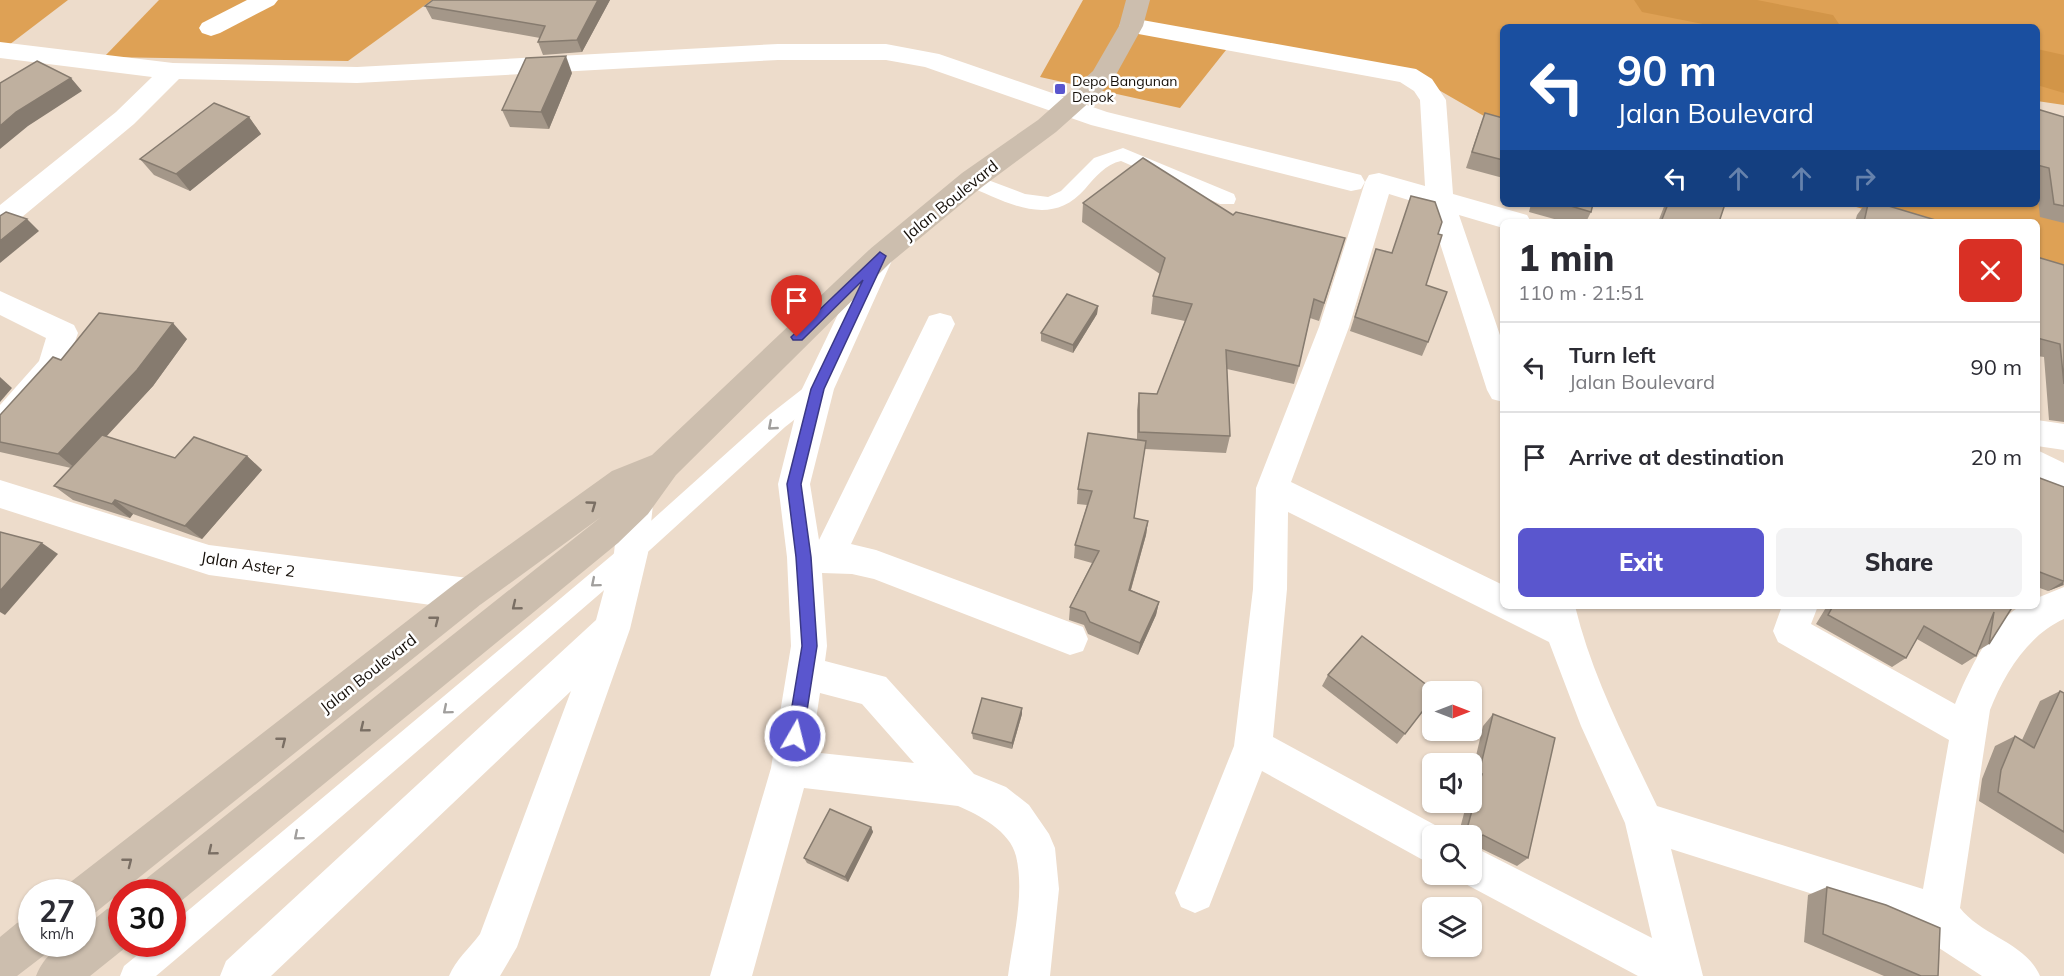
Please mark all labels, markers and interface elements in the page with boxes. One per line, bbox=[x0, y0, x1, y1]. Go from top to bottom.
text: 90 m bbox=[1617, 44, 1717, 97]
icon: left bbox=[1518, 48, 1596, 126]
place label: Depo Bangunan Depok bbox=[1072, 72, 1178, 106]
marker: Depo Bangunan Depok bbox=[1053, 82, 1067, 96]
text: Jalan Boulevard bbox=[1617, 96, 1814, 130]
street label: Jalan Boulevard bbox=[898, 155, 1002, 245]
icon: left bbox=[1659, 162, 1692, 195]
icon: ahead bbox=[1722, 162, 1755, 195]
icon: ahead bbox=[1785, 162, 1818, 195]
icon: right bbox=[1848, 162, 1881, 195]
text: 1 min bbox=[1518, 235, 1614, 280]
button: close bbox=[1959, 239, 2022, 302]
pin bbox=[771, 275, 822, 337]
text: 110 m · 21:51 bbox=[1518, 280, 1644, 305]
icon: arrive bbox=[780, 284, 813, 317]
text: Turn left bbox=[1569, 341, 1656, 369]
icon: left bbox=[1518, 351, 1551, 384]
text: 90 m bbox=[1971, 353, 2022, 381]
text: Jalan Boulevard bbox=[1569, 369, 1715, 394]
one-way arrow bbox=[768, 419, 779, 430]
icon: arrive bbox=[1518, 441, 1551, 474]
text: Arrive at destination bbox=[1569, 443, 1784, 471]
text: 20 m bbox=[1971, 443, 2022, 471]
one-way arrow bbox=[585, 501, 596, 512]
button: Exit bbox=[1518, 528, 1764, 597]
button: Share bbox=[1776, 528, 2022, 597]
street label: Jalan Aster 2 bbox=[199, 547, 297, 581]
one-way arrow bbox=[591, 576, 602, 587]
one-way arrow bbox=[512, 598, 523, 609]
one-way arrow bbox=[428, 617, 439, 628]
street label: Jalan Boulevard bbox=[316, 629, 420, 717]
north arrow bbox=[1422, 681, 1482, 741]
map controls bbox=[1422, 681, 1482, 957]
one-way arrow bbox=[443, 703, 454, 714]
position arrow bbox=[763, 704, 827, 768]
one-way arrow bbox=[360, 721, 371, 732]
one-way arrow bbox=[275, 738, 286, 749]
button: sound bbox=[1422, 753, 1482, 813]
button: search bbox=[1422, 825, 1482, 885]
one-way arrow bbox=[294, 829, 305, 840]
one-way arrow bbox=[208, 843, 219, 854]
one-way arrow bbox=[122, 858, 133, 869]
speed limit sign: 30 bbox=[108, 879, 186, 957]
text: 27 bbox=[39, 892, 75, 930]
button: layers bbox=[1422, 897, 1482, 957]
text: km/h bbox=[40, 924, 74, 943]

